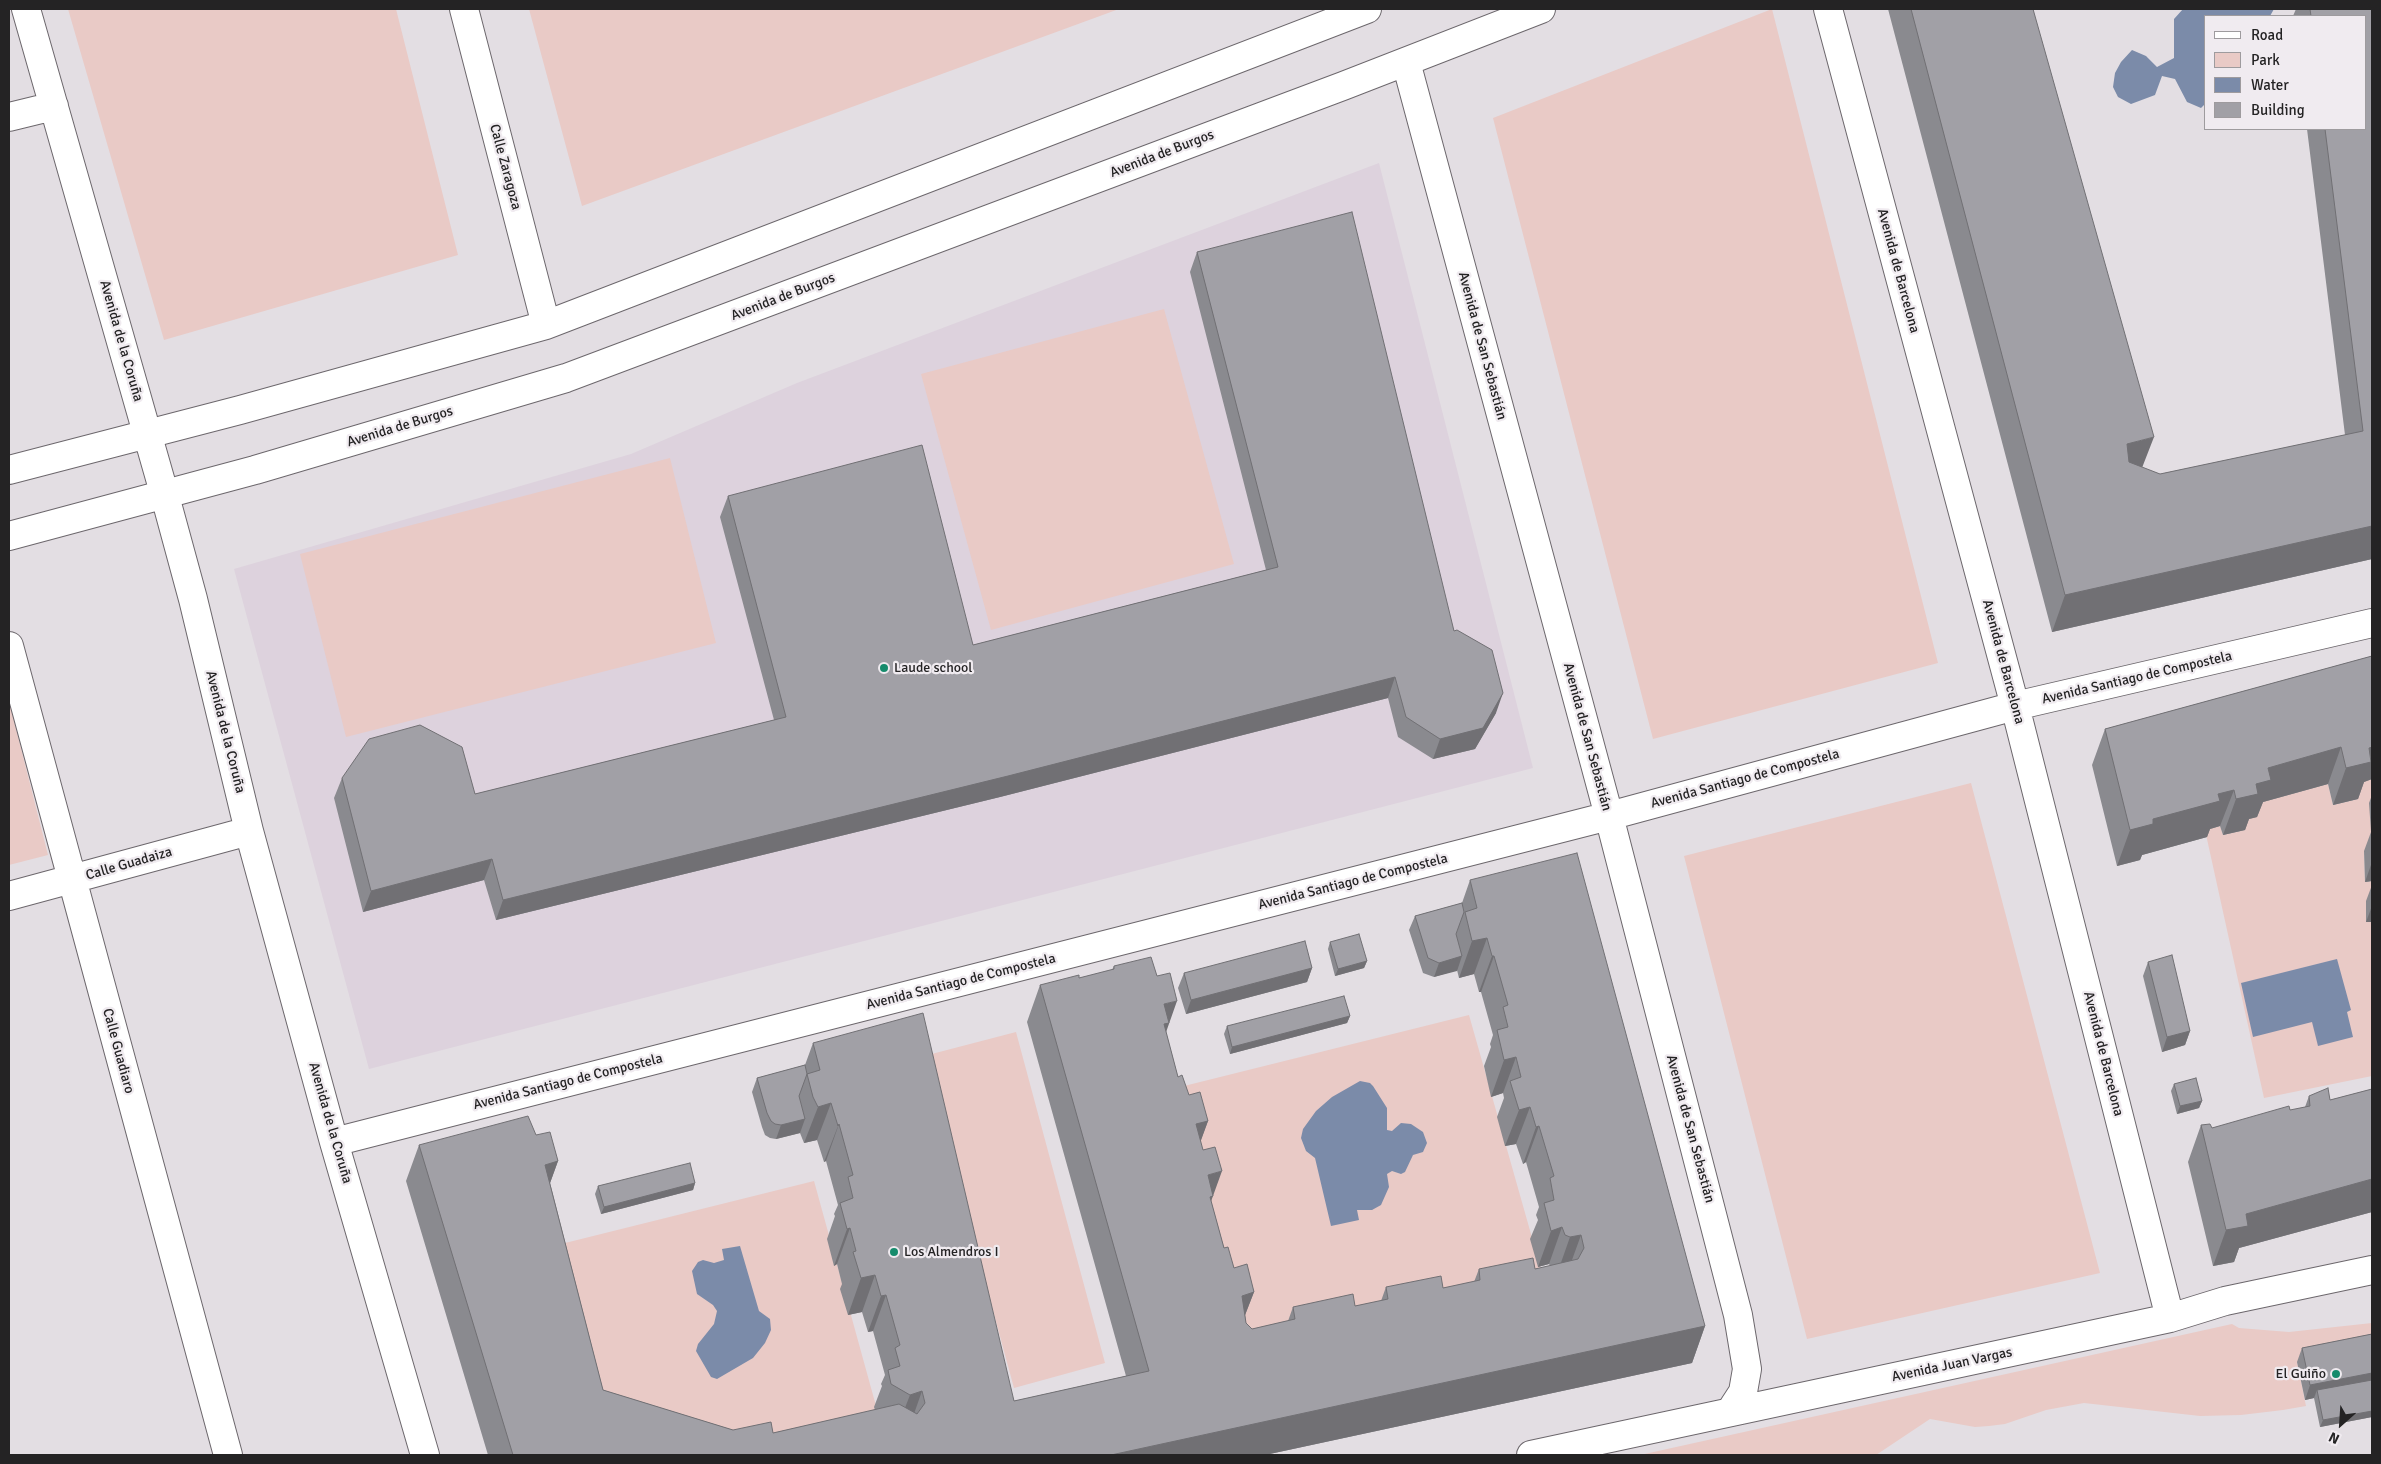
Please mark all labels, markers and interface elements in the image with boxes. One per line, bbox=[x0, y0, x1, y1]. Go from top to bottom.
legend bbox=[2204, 15, 2366, 130]
text: Road bbox=[2251, 26, 2283, 44]
text: Park bbox=[2251, 51, 2280, 69]
text: Water bbox=[2251, 76, 2289, 94]
text: Building bbox=[2251, 101, 2305, 119]
street label: Calle Zaragoza bbox=[485, 122, 525, 212]
street label: Avenida de Burgos bbox=[1108, 126, 1216, 182]
street label: Avenida de Barcelona bbox=[1873, 207, 1923, 335]
street label: Avenida de Burgos bbox=[729, 269, 837, 325]
street label: Avenida de San Sebastián bbox=[1454, 270, 1510, 422]
street label: Avenida de la Coruña bbox=[96, 278, 146, 404]
street label: Avenida de Burgos bbox=[345, 403, 455, 451]
street label: Avenida de Barcelona bbox=[1978, 598, 2028, 726]
street label: Avenida Santiago de Compostela bbox=[2040, 648, 2234, 708]
place label: Laude school bbox=[894, 660, 972, 676]
street label: Avenida de San Sebastián bbox=[1559, 661, 1615, 813]
marker: Laude school bbox=[878, 662, 890, 674]
street label: Avenida de la Coruña bbox=[202, 669, 248, 795]
street label: Avenida Santiago de Compostela bbox=[1649, 746, 1841, 812]
street label: Calle Guadaiza bbox=[84, 844, 174, 884]
street label: Avenida Santiago de Compostela bbox=[1256, 850, 1450, 914]
street label: Avenida Santiago de Compostela bbox=[864, 950, 1058, 1014]
street label: Avenida de Barcelona bbox=[2079, 990, 2127, 1118]
street label: Calle Guadiaro bbox=[99, 1007, 137, 1095]
street label: Avenida Santiago de Compostela bbox=[471, 1050, 665, 1114]
street label: Avenida de San Sebastián bbox=[1662, 1053, 1718, 1205]
street label: Avenida de la Coruña bbox=[305, 1060, 355, 1186]
place label: Los Almendros I bbox=[904, 1244, 999, 1260]
marker: Los Almendros I bbox=[888, 1246, 900, 1258]
street label: Avenida Juan Vargas bbox=[1890, 1344, 2014, 1386]
place label: El Guiño bbox=[2276, 1366, 2326, 1382]
marker: El Guiño bbox=[2330, 1368, 2342, 1380]
north arrow bbox=[2316, 1399, 2366, 1449]
text: N bbox=[2326, 1428, 2342, 1448]

